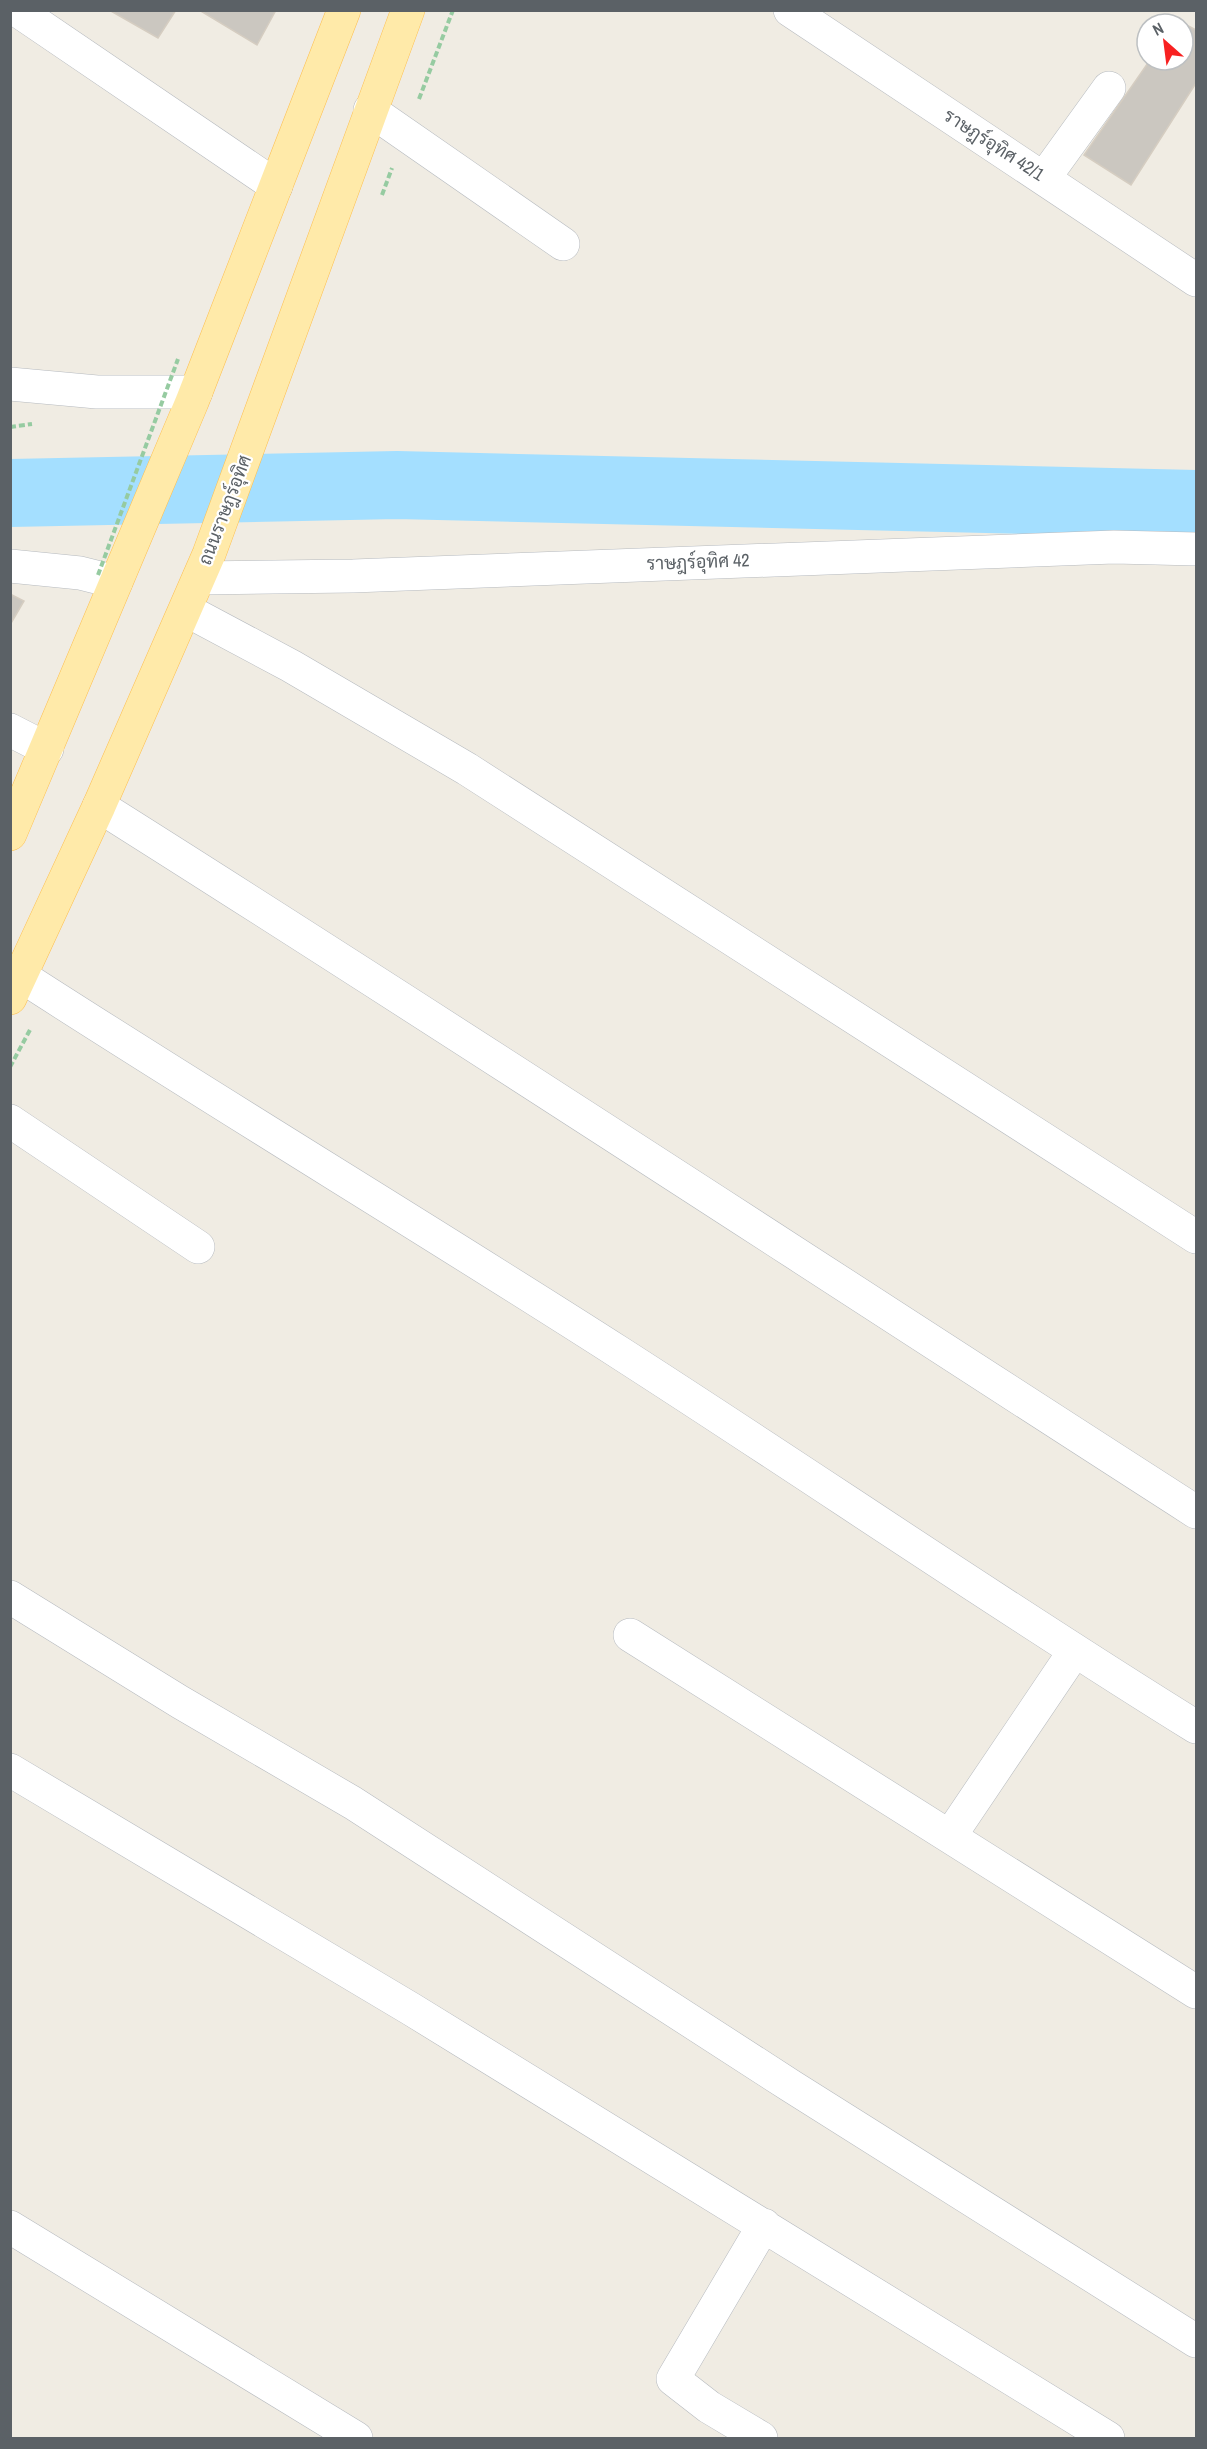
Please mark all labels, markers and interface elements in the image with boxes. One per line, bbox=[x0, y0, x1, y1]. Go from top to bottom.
north arrow bbox=[1135, 12, 1195, 72]
text: N bbox=[1149, 17, 1167, 41]
street label: ราษฎร์อุทิศ 42/1 bbox=[939, 103, 1050, 187]
street label: ถนนราษฎร์อุทิศ bbox=[192, 451, 257, 568]
street label: ราษฎร์อุทิศ 42 bbox=[646, 547, 750, 576]

